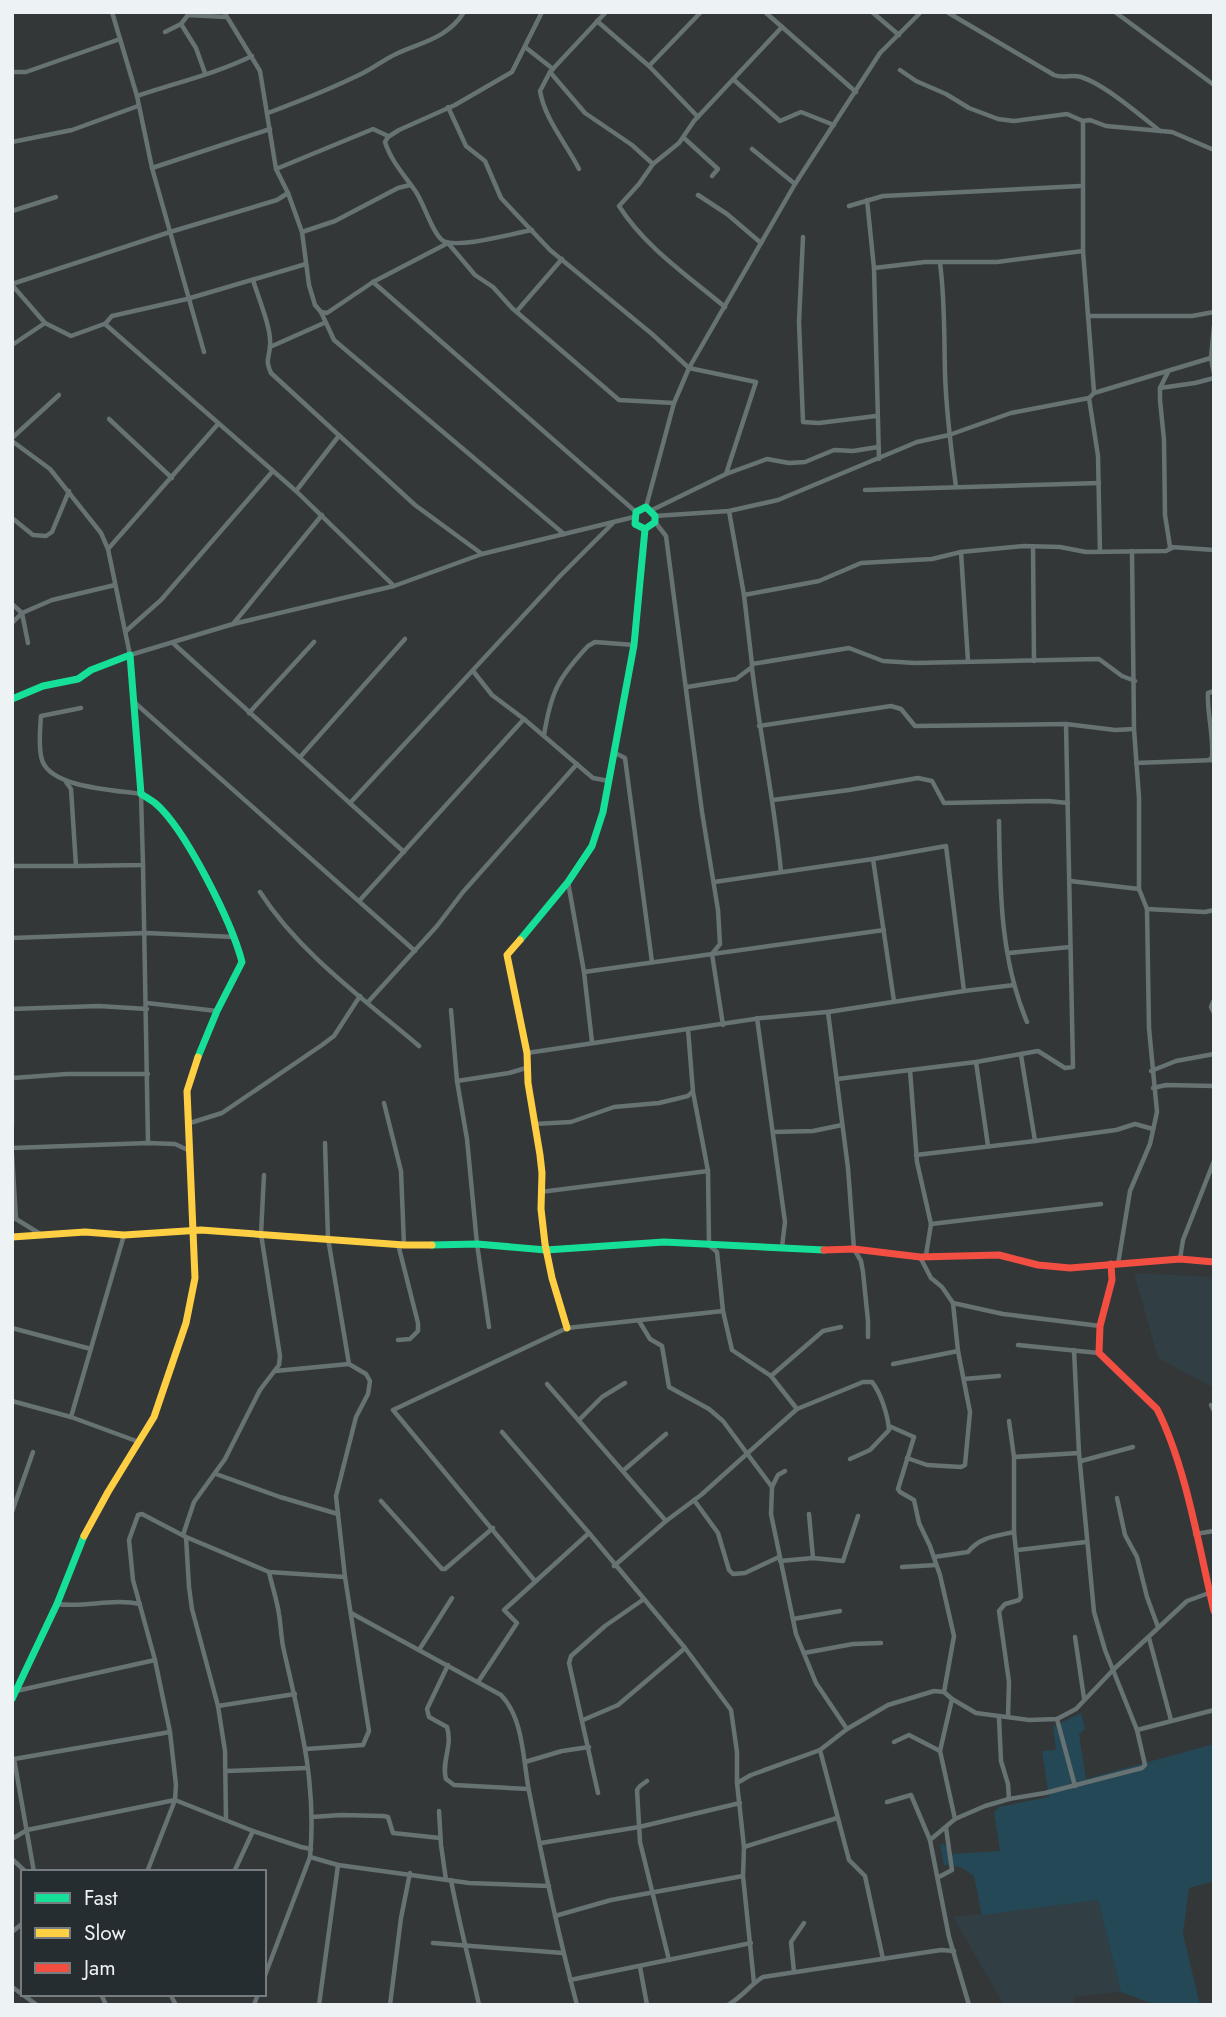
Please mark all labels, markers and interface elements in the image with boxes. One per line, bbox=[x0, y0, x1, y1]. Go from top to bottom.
legend bbox=[21, 1870, 266, 1996]
text: Fast bbox=[84, 1883, 117, 1913]
text: Slow bbox=[84, 1918, 126, 1948]
text: Jam bbox=[81, 1953, 116, 1983]

